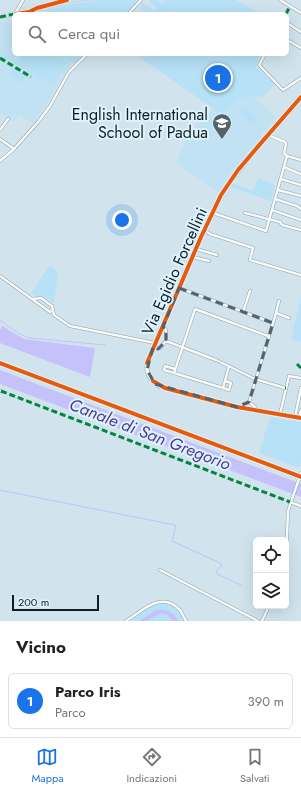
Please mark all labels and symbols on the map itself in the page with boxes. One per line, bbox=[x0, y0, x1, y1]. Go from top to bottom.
pin: 1 bbox=[205, 63, 231, 93]
place label: English International School of Padua bbox=[72, 103, 208, 144]
school or university icon: English International School of Padua bbox=[211, 112, 233, 140]
street label: Via Egidio Forcellini bbox=[136, 204, 213, 339]
your location bbox=[112, 210, 132, 230]
water label: Canale di San Gregorio bbox=[66, 392, 234, 476]
scale bar bbox=[12, 593, 99, 612]

